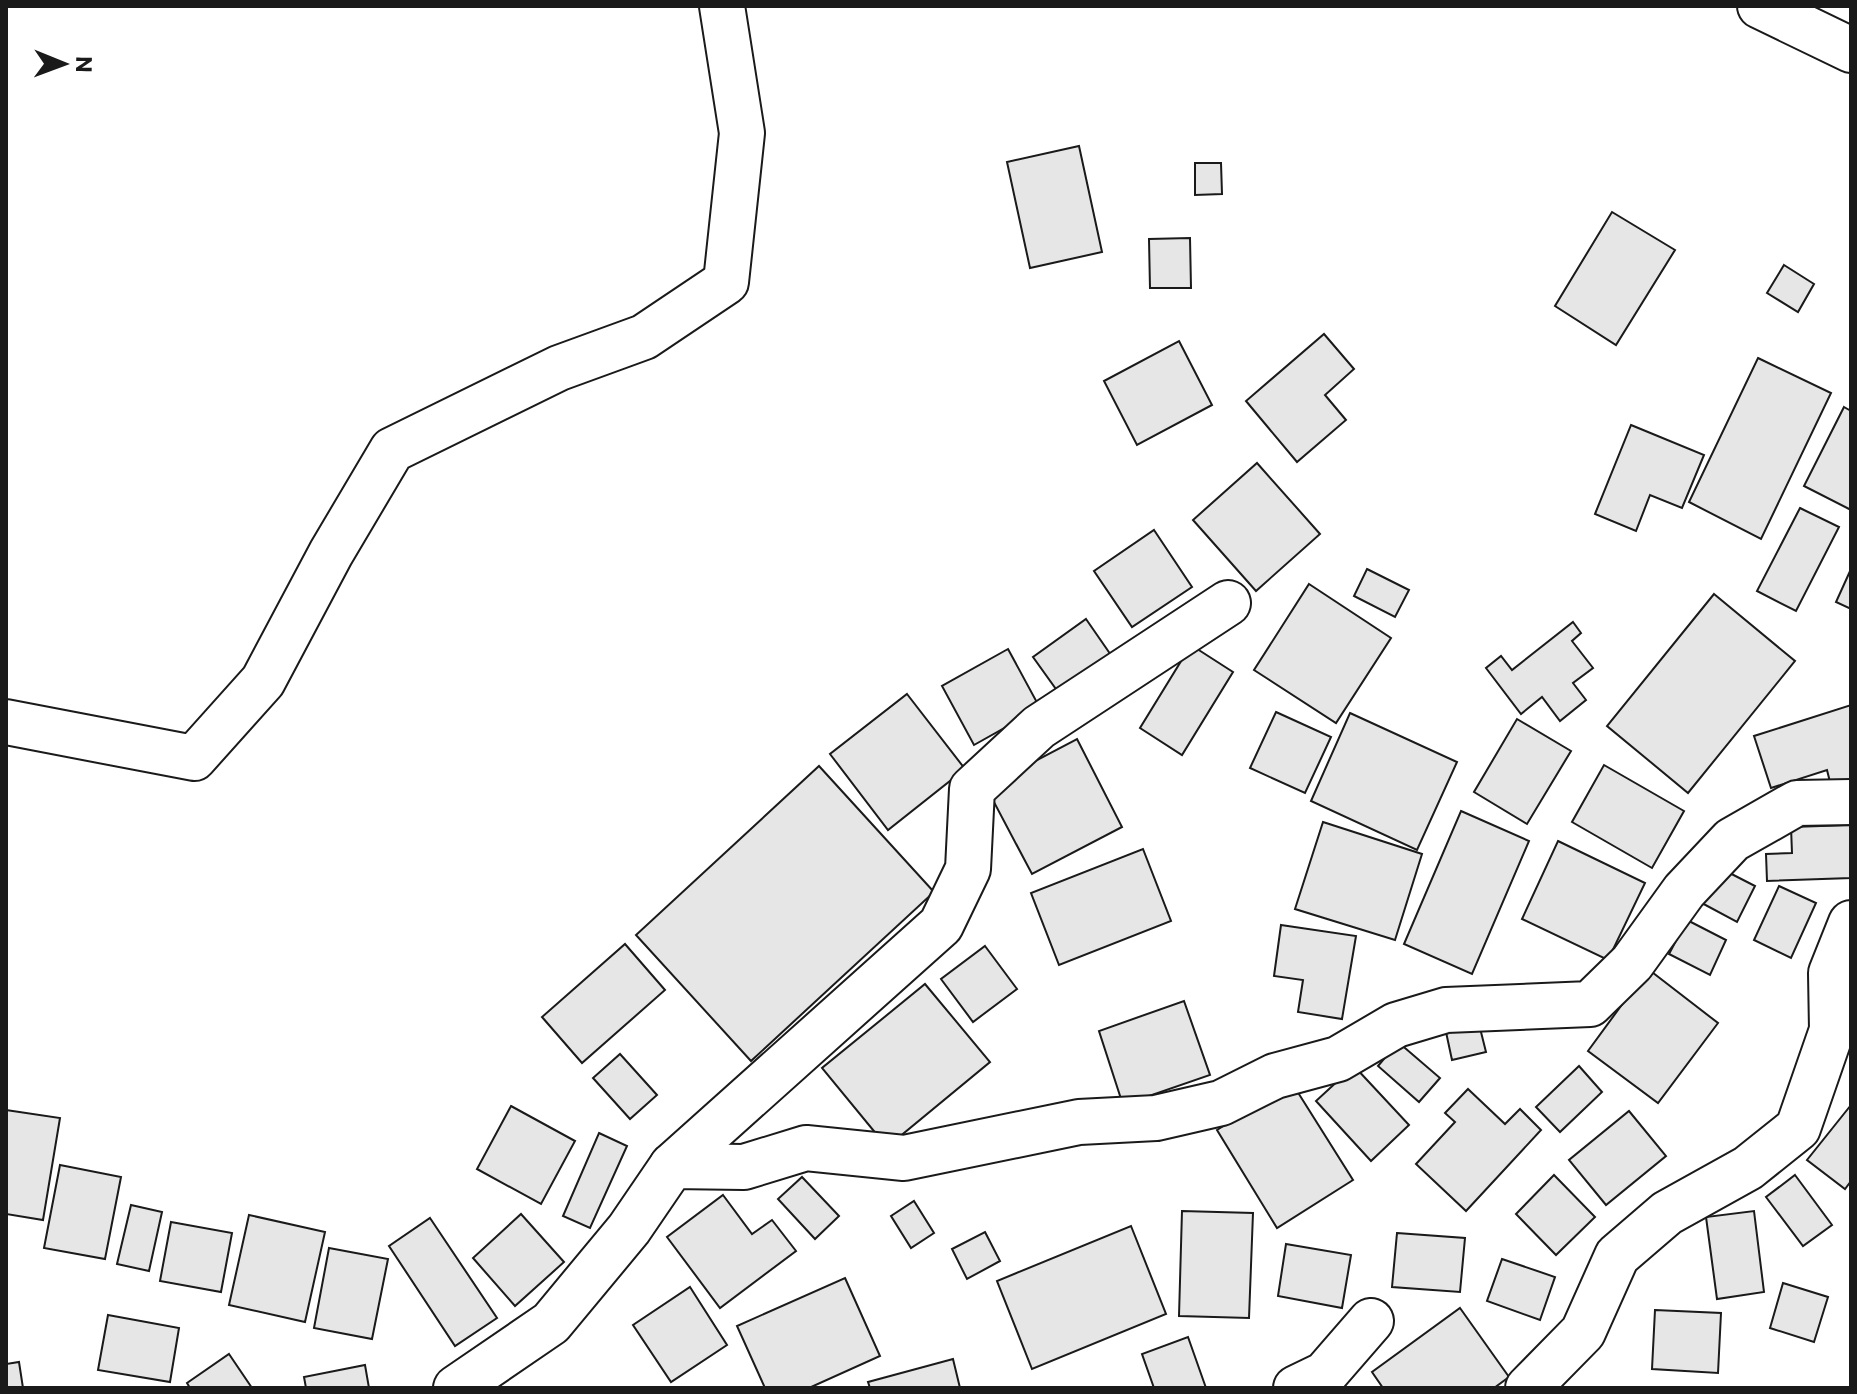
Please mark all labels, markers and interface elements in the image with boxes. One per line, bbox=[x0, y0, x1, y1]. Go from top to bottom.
north arrow bbox=[24, 24, 104, 104]
text: N bbox=[71, 56, 98, 73]

